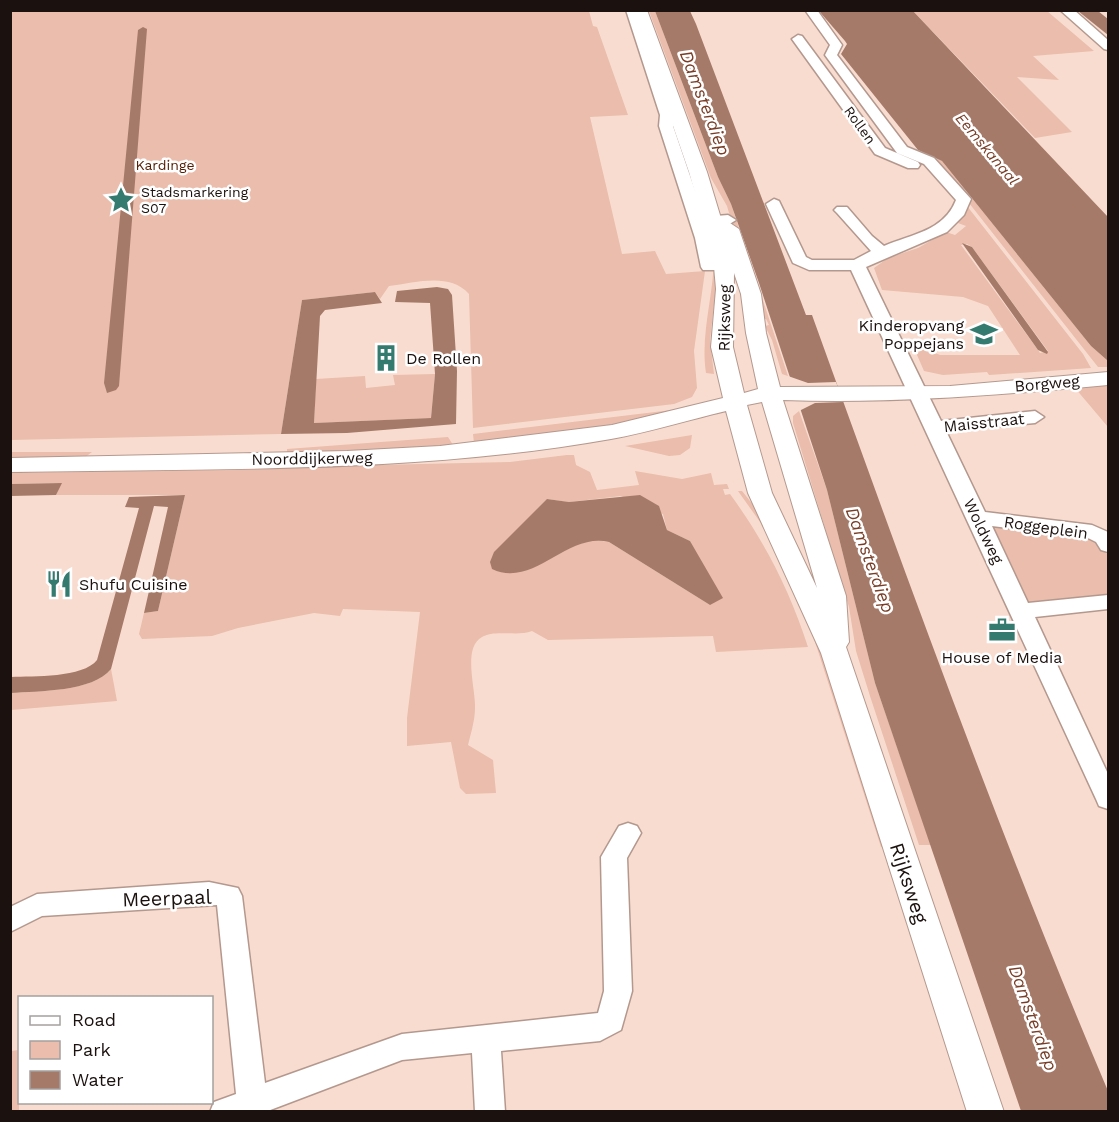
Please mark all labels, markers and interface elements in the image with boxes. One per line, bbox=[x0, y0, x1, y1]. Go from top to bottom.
water label: Damsterdiep bbox=[676, 47, 735, 158]
street label: Rollen bbox=[841, 103, 879, 147]
water label: Eemskanaal bbox=[952, 109, 1023, 189]
park label: Kardinge bbox=[135, 157, 195, 173]
place label: Stadsmarkering S07 bbox=[141, 184, 249, 216]
place icon: Stadsmarkering S07 bbox=[106, 185, 136, 215]
street label: Rijksweg bbox=[714, 284, 735, 352]
place label: Kinderopvang Poppejans bbox=[859, 316, 964, 353]
school or university icon: Kinderopvang Poppejans bbox=[969, 319, 999, 349]
building icon: De Rollen bbox=[371, 343, 401, 373]
place label: De Rollen bbox=[406, 349, 481, 368]
street label: Borgweg bbox=[1014, 371, 1081, 396]
street label: Maisstraat bbox=[943, 409, 1026, 436]
street label: Noorddijkerweg bbox=[251, 448, 373, 469]
street label: Woldweg bbox=[960, 495, 1008, 567]
water label: Damsterdiep bbox=[842, 504, 899, 616]
street label: Roggeplein bbox=[1003, 512, 1089, 543]
restaurant icon: Shufu Cuisine bbox=[44, 569, 74, 599]
place label: Shufu Cuisine bbox=[79, 575, 188, 594]
office icon: House of Media bbox=[987, 615, 1017, 645]
place label: House of Media bbox=[942, 648, 1062, 667]
street label: Rijksweg bbox=[885, 840, 933, 927]
street label: Meerpaal bbox=[122, 884, 212, 912]
water label: Damsterdiep bbox=[1005, 962, 1062, 1074]
legend bbox=[18, 996, 213, 1104]
text: Road bbox=[72, 1009, 116, 1030]
text: Park bbox=[72, 1039, 111, 1060]
text: Water bbox=[72, 1069, 124, 1090]

